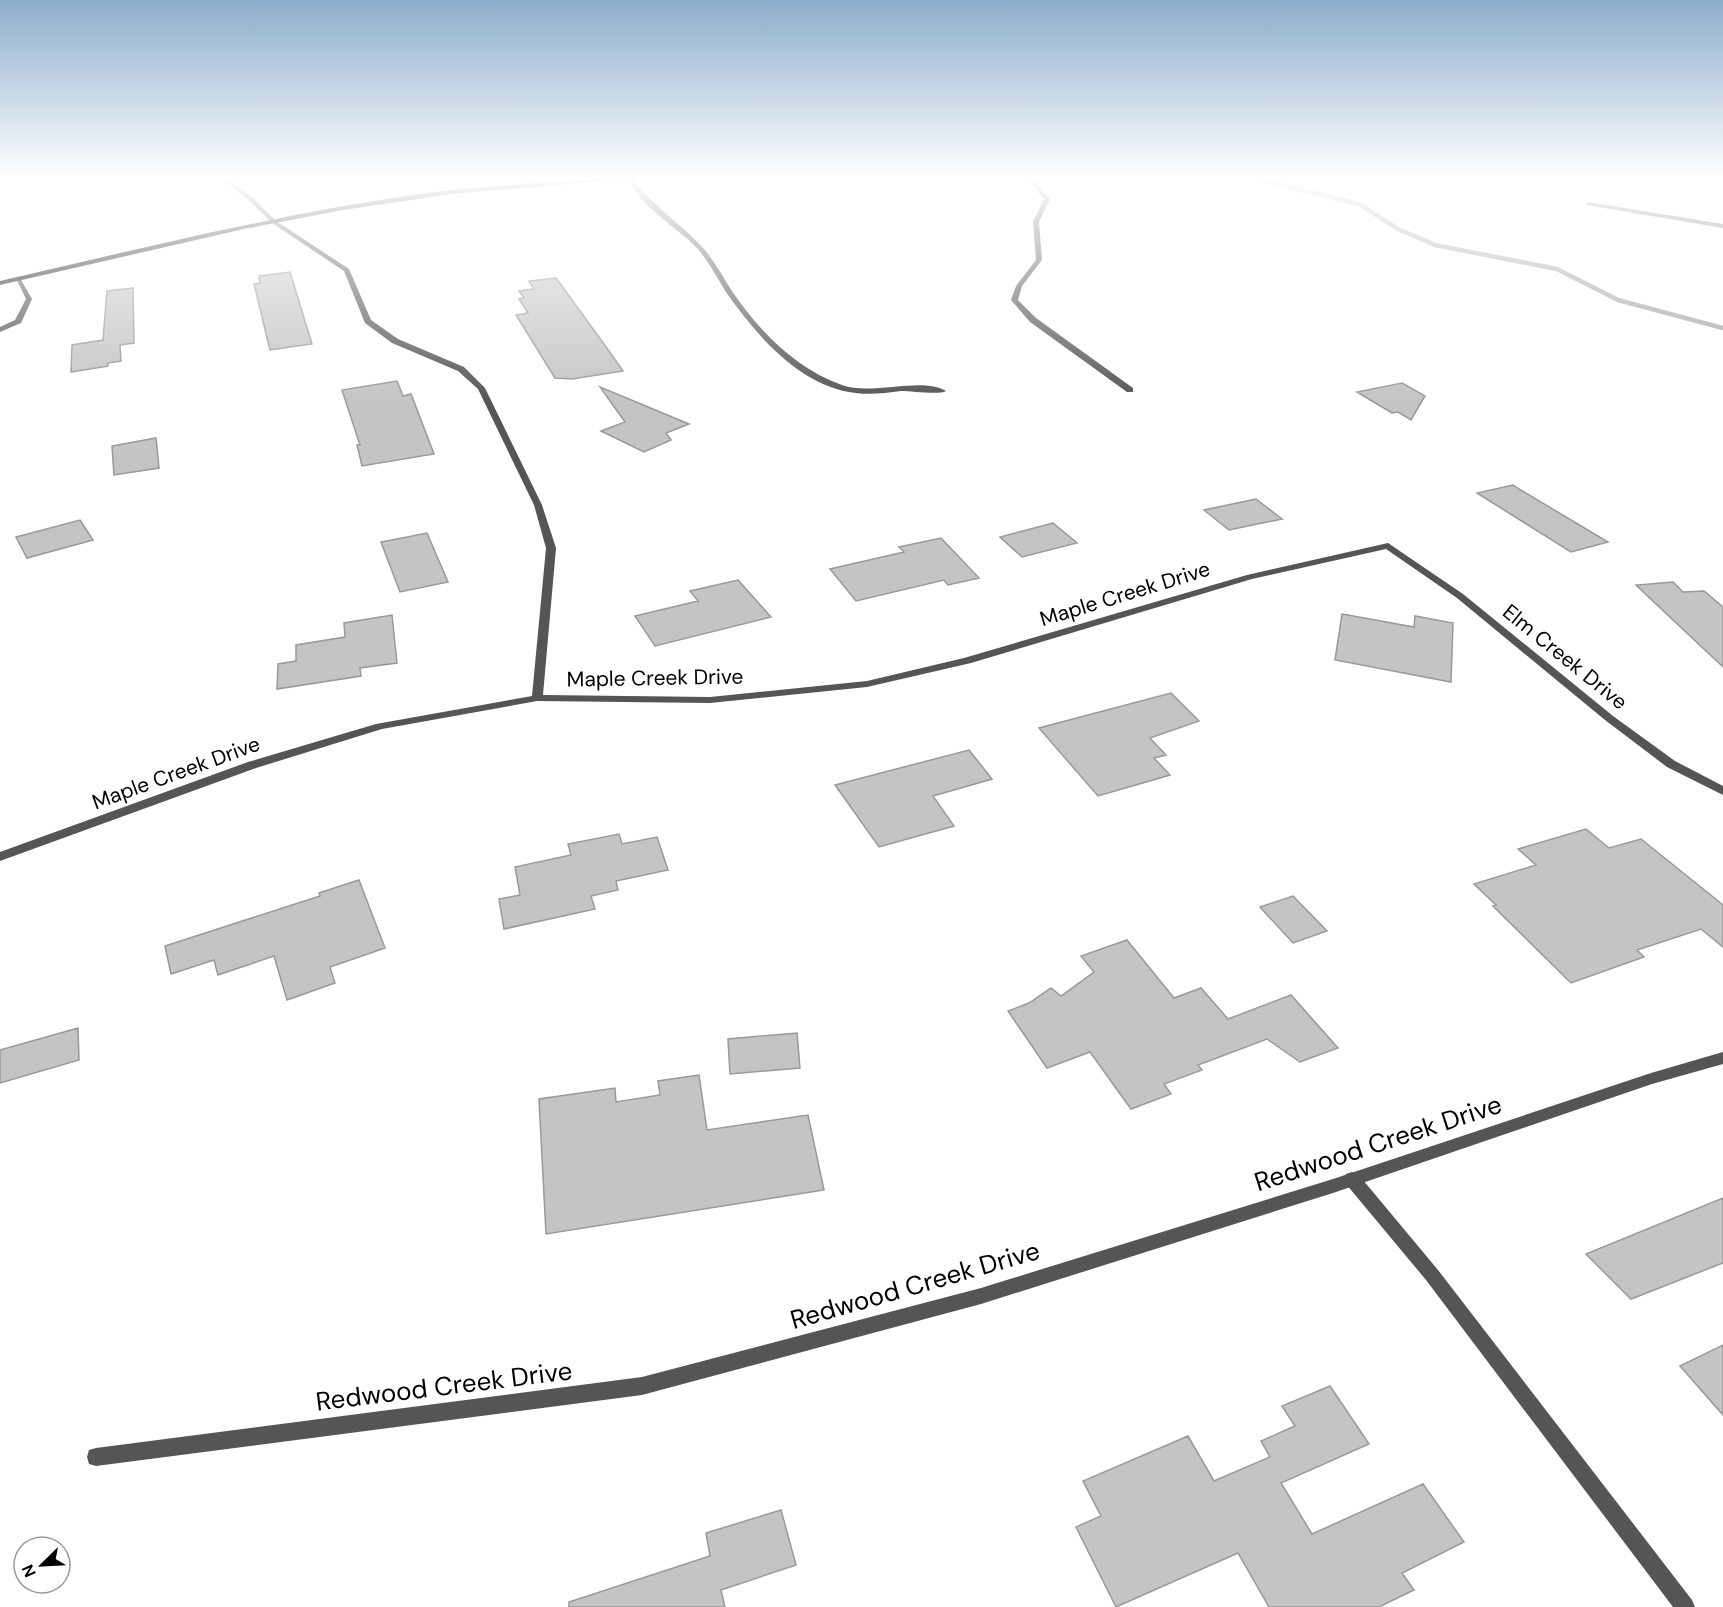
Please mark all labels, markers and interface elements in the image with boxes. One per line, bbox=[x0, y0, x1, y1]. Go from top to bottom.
street label: Maple Creek Drive bbox=[1036, 555, 1214, 633]
street label: Elm Creek Drive bbox=[1497, 598, 1633, 716]
street label: Maple Creek Drive bbox=[566, 662, 744, 694]
street label: Maple Creek Drive bbox=[88, 730, 264, 816]
street label: Redwood Creek Drive bbox=[1250, 1087, 1506, 1199]
street label: Redwood Creek Drive bbox=[786, 1233, 1044, 1337]
street label: Redwood Creek Drive bbox=[314, 1353, 574, 1419]
north arrow bbox=[12, 1535, 72, 1595]
text: N bbox=[17, 1561, 41, 1580]

